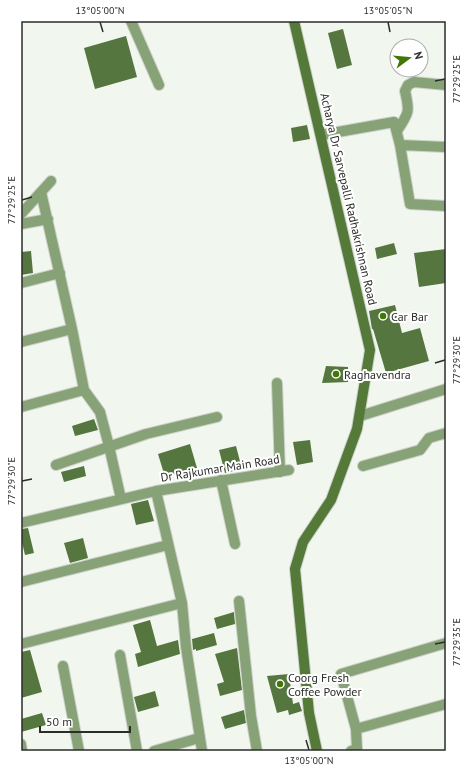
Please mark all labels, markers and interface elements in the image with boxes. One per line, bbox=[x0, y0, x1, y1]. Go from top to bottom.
text: 13°05'00"N bbox=[75, 4, 125, 17]
text: 13°05'05"N bbox=[363, 4, 413, 17]
north arrow bbox=[389, 38, 429, 78]
text: N bbox=[411, 50, 426, 61]
text: 77°29'25"E bbox=[450, 55, 463, 103]
street label: Acharya Dr Sarvepalli Radhakrishnan Road bbox=[317, 92, 381, 306]
text: 77°29'25"E bbox=[5, 176, 18, 224]
place label: Car Bar bbox=[391, 309, 428, 324]
marker: Car Bar bbox=[378, 311, 388, 321]
text: 77°29'30"E bbox=[450, 336, 463, 384]
place label: Raghavendra bbox=[344, 367, 411, 382]
marker: Raghavendra bbox=[331, 369, 341, 379]
street label: Dr Rajkumar Main Road bbox=[159, 451, 281, 485]
text: 77°29'30"E bbox=[5, 457, 18, 505]
text: 77°29'35"E bbox=[450, 618, 463, 666]
place label: Coorg Fresh Coffee Powder bbox=[288, 670, 362, 699]
marker: Coorg Fresh Coffee Powder bbox=[275, 679, 285, 689]
scale bar bbox=[40, 708, 130, 734]
text: 50 m bbox=[46, 714, 72, 729]
text: 13°05'00"N bbox=[284, 754, 334, 767]

